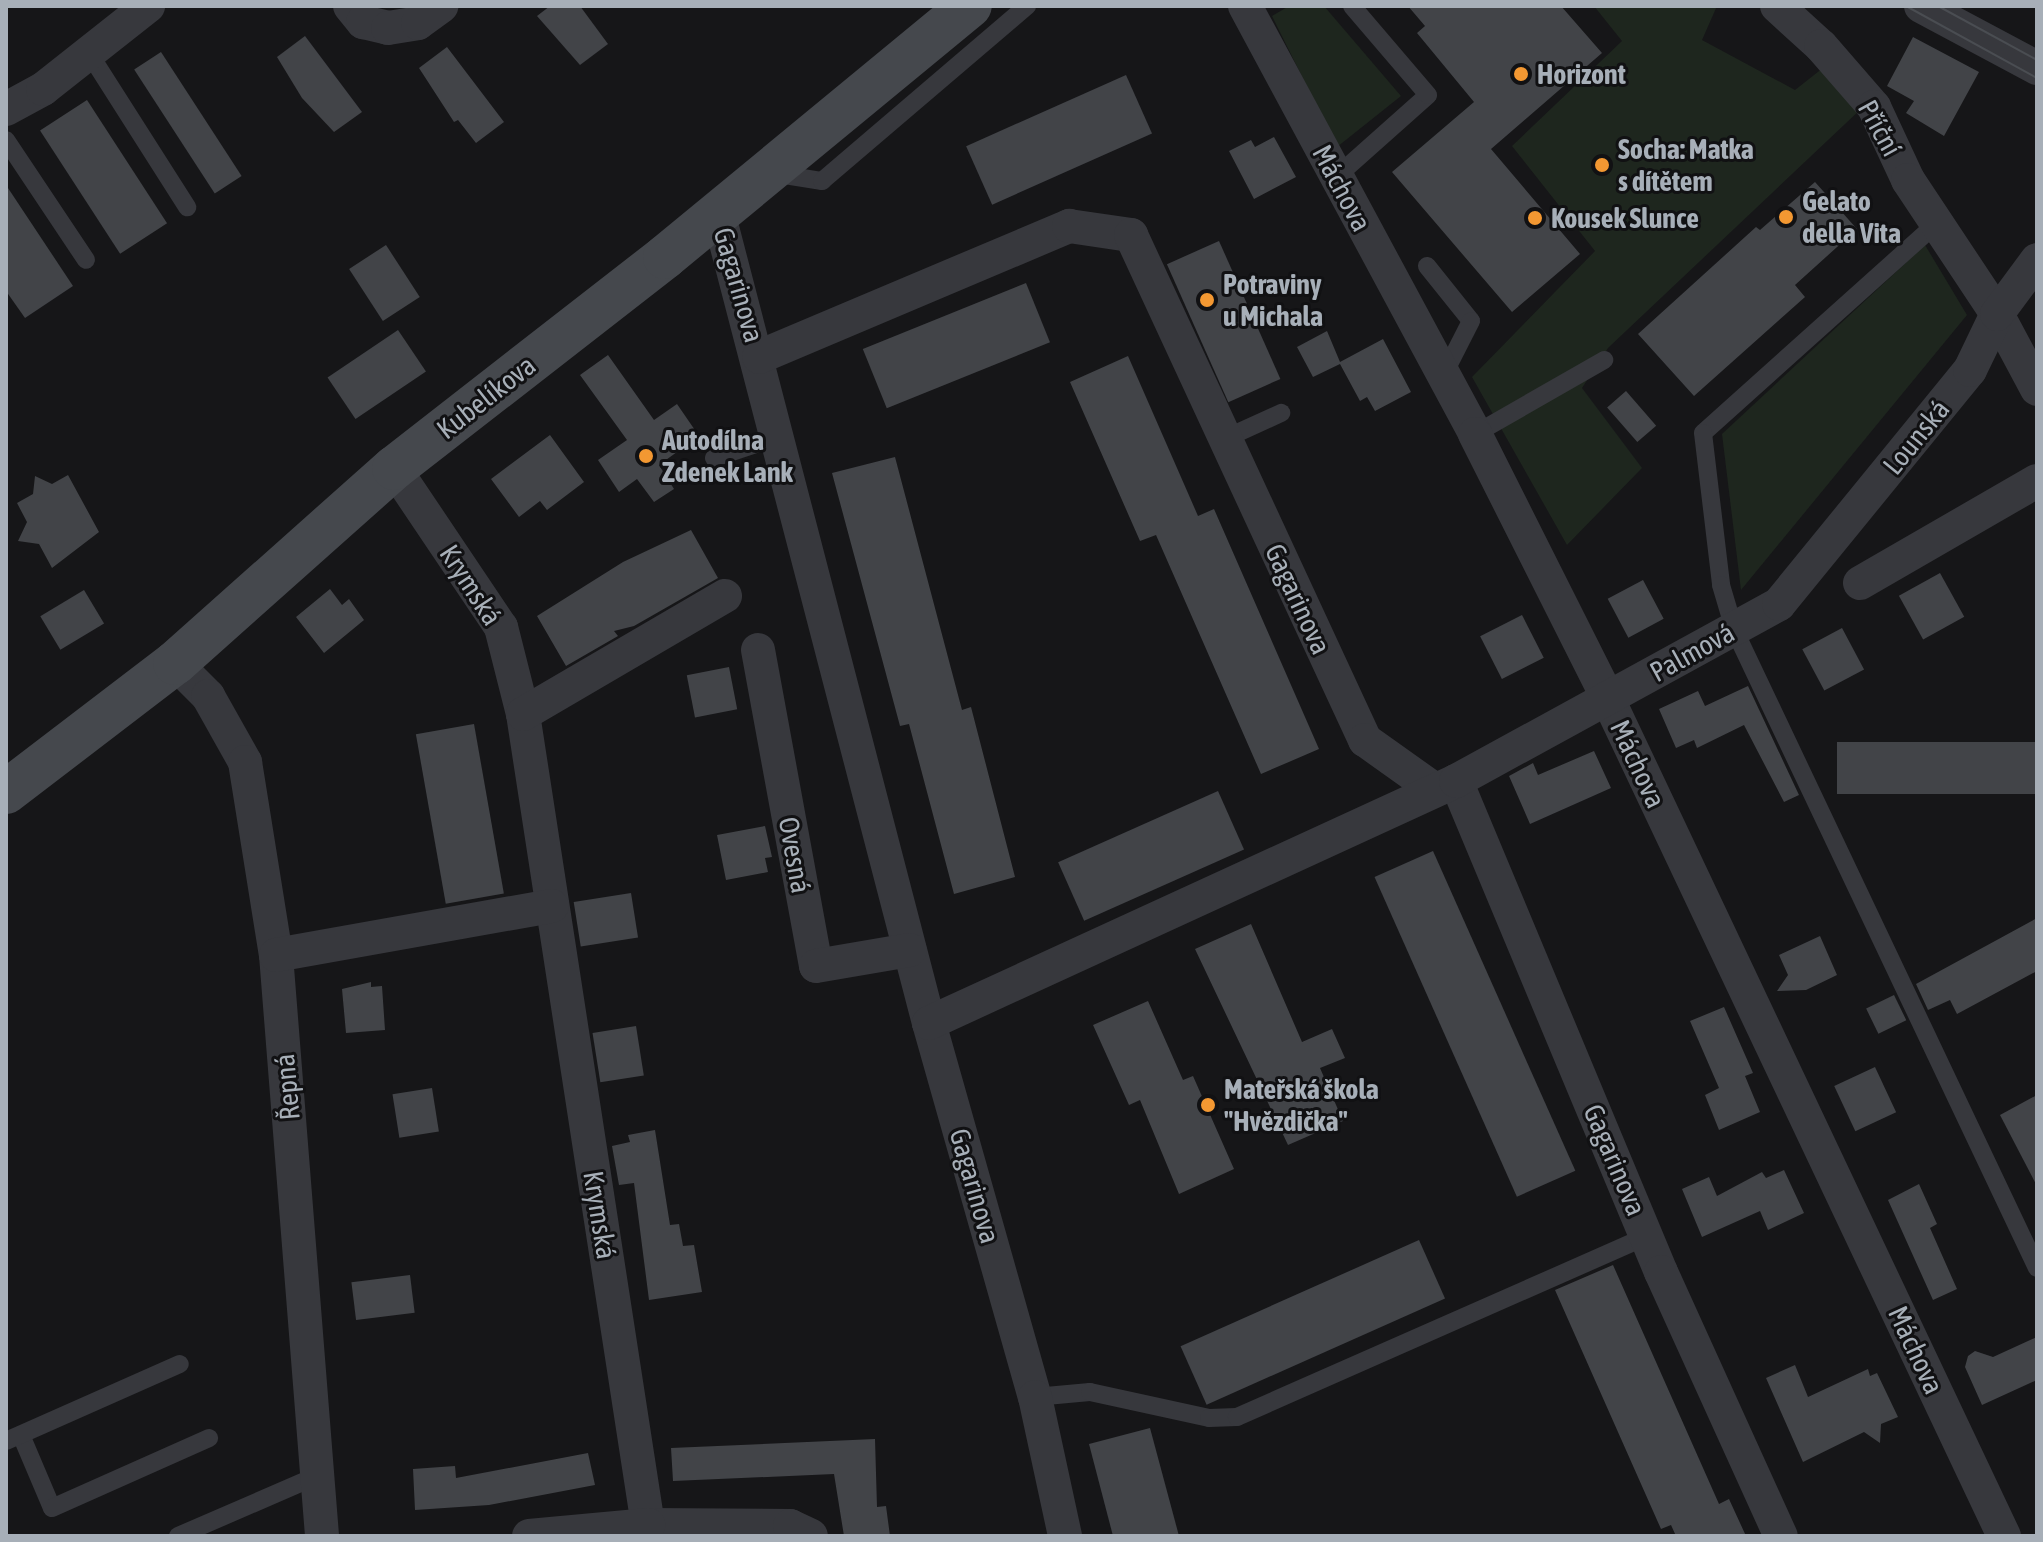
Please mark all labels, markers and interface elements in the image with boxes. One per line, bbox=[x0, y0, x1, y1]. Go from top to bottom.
place label: Horizont bbox=[1537, 57, 1626, 91]
marker: Horizont bbox=[1512, 65, 1530, 83]
street label: Příční bbox=[1851, 94, 1909, 162]
place label: Socha: Matka s dítětem bbox=[1618, 132, 1754, 198]
street label: Máchova bbox=[1305, 139, 1379, 237]
marker: Socha: Matka s dítětem bbox=[1593, 156, 1611, 174]
place label: Gelato della Vita bbox=[1802, 184, 1901, 250]
place label: Kousek Slunce bbox=[1551, 201, 1699, 235]
marker: Gelato della Vita bbox=[1777, 208, 1795, 226]
marker: Kousek Slunce bbox=[1526, 209, 1544, 227]
street label: Gagarinova bbox=[707, 224, 771, 346]
place label: Potraviny u Michala bbox=[1223, 267, 1323, 333]
marker: Potraviny u Michala bbox=[1198, 291, 1216, 309]
street label: Kubelíkova bbox=[430, 348, 542, 446]
street label: Lounská bbox=[1876, 393, 1956, 481]
place label: Autodílna Zdenek Lank bbox=[662, 423, 793, 489]
marker: Autodílna Zdenek Lank bbox=[637, 447, 655, 465]
street label: Krymská bbox=[433, 539, 509, 631]
street label: Gagarinova bbox=[1258, 539, 1338, 659]
street label: Palmová bbox=[1644, 615, 1740, 689]
street label: Máchova bbox=[1603, 715, 1673, 813]
street label: Ovesná bbox=[772, 814, 818, 896]
street label: Řepná bbox=[267, 1052, 307, 1122]
place label: Mateřská škola "Hvězdička" bbox=[1224, 1072, 1379, 1138]
marker: Mateřská škola "Hvězdička" bbox=[1199, 1096, 1217, 1114]
street label: Gagarinova bbox=[1577, 1099, 1653, 1221]
street label: Gagarinova bbox=[943, 1125, 1007, 1247]
street label: Krymská bbox=[576, 1168, 624, 1262]
street label: Máchova bbox=[1881, 1301, 1951, 1399]

